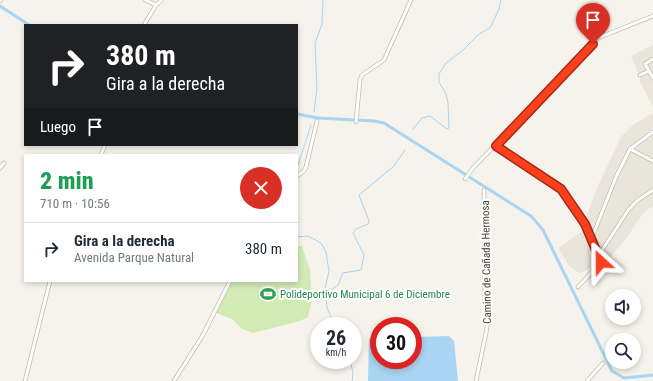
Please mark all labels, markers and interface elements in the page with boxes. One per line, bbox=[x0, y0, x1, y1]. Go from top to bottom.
pin bbox=[576, 3, 610, 44]
icon: arrive bbox=[582, 9, 604, 31]
text: 380 m bbox=[106, 39, 176, 72]
icon: right bbox=[40, 40, 92, 92]
text: Gira a la derecha bbox=[106, 73, 225, 94]
icon: arrive bbox=[84, 116, 106, 138]
text: Luego bbox=[40, 118, 76, 136]
text: 2 min bbox=[40, 167, 94, 195]
button: close bbox=[240, 167, 282, 209]
text: 710 m · 10:56 bbox=[40, 196, 110, 211]
street label: Camino de Cañada Hermosa bbox=[479, 200, 494, 324]
text: Gira a la derecha bbox=[74, 232, 175, 250]
icon: right bbox=[40, 238, 62, 260]
text: 380 m bbox=[245, 240, 282, 258]
position arrow bbox=[580, 241, 622, 283]
text: Avenida Parque Natural bbox=[74, 250, 194, 265]
sports icon: Polideportivo Municipal 6 de Diciembre bbox=[259, 285, 277, 303]
place label: Polideportivo Municipal 6 de Diciembre bbox=[280, 288, 450, 301]
map controls bbox=[605, 289, 641, 369]
button: sound bbox=[605, 289, 641, 325]
speed limit sign: 30 bbox=[370, 317, 422, 369]
text: 26 bbox=[326, 326, 346, 350]
button: search bbox=[605, 333, 641, 369]
text: km/h bbox=[326, 347, 346, 358]

